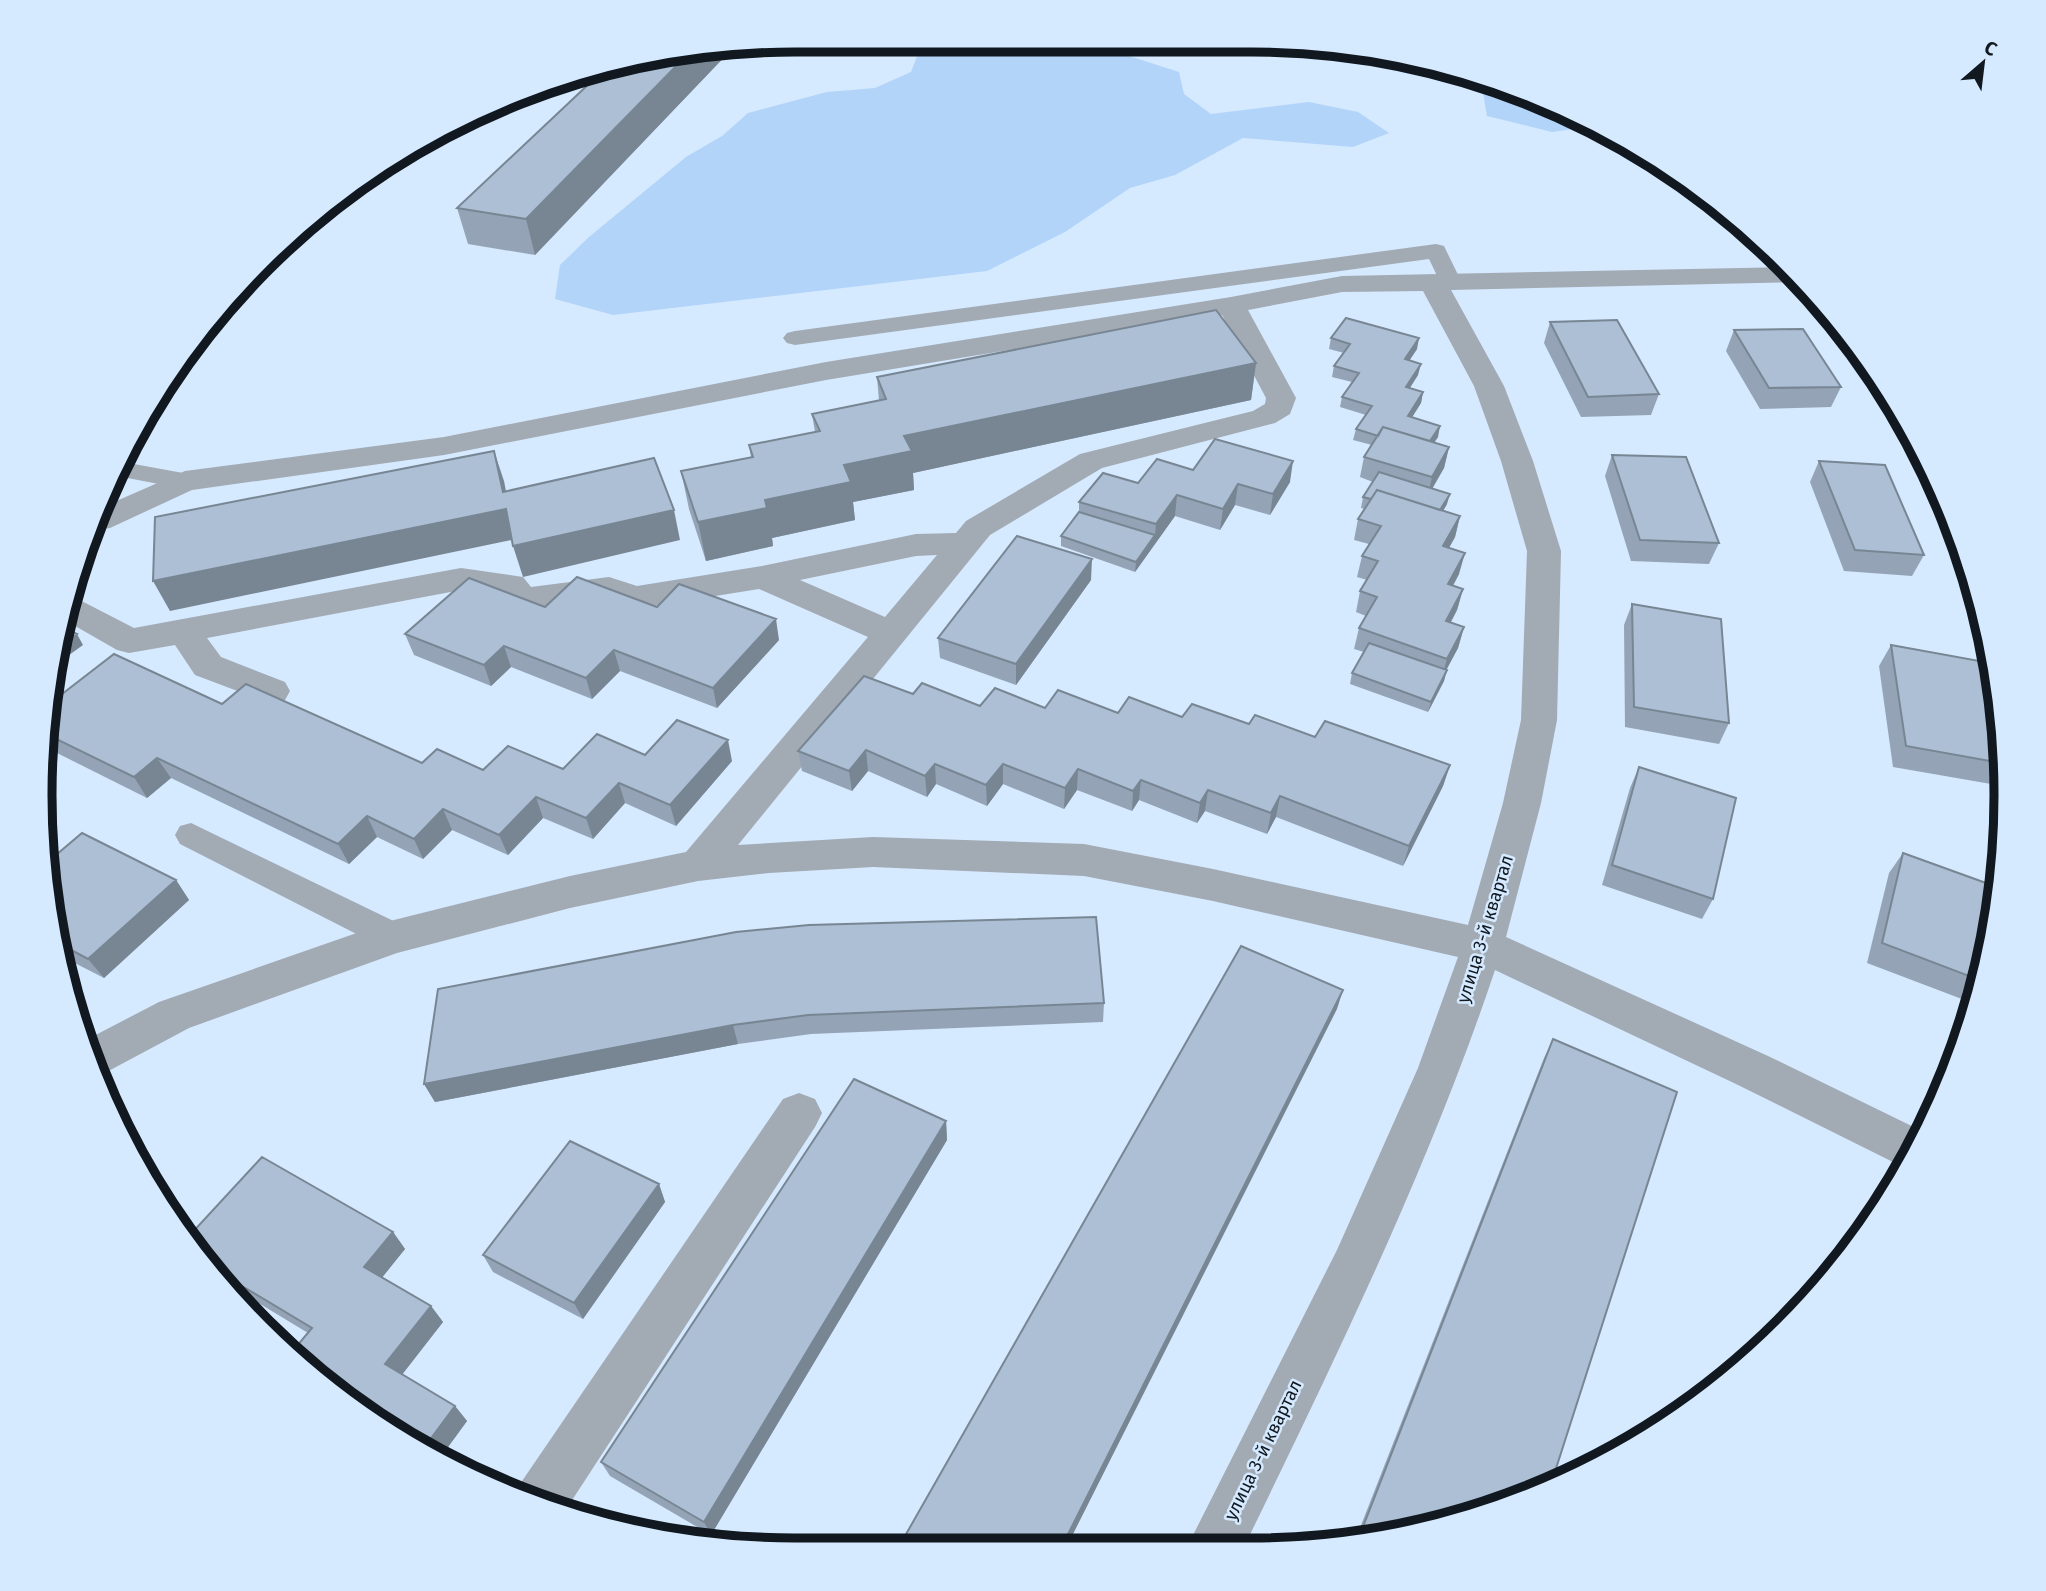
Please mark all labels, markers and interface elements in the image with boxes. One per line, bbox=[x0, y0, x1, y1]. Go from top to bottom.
north arrow bbox=[1948, 28, 2018, 98]
text: С bbox=[1981, 36, 2001, 61]
street label: улица 3-й квартал bbox=[1452, 852, 1518, 1006]
street label: улица 3-й квартал bbox=[1219, 1376, 1307, 1524]

